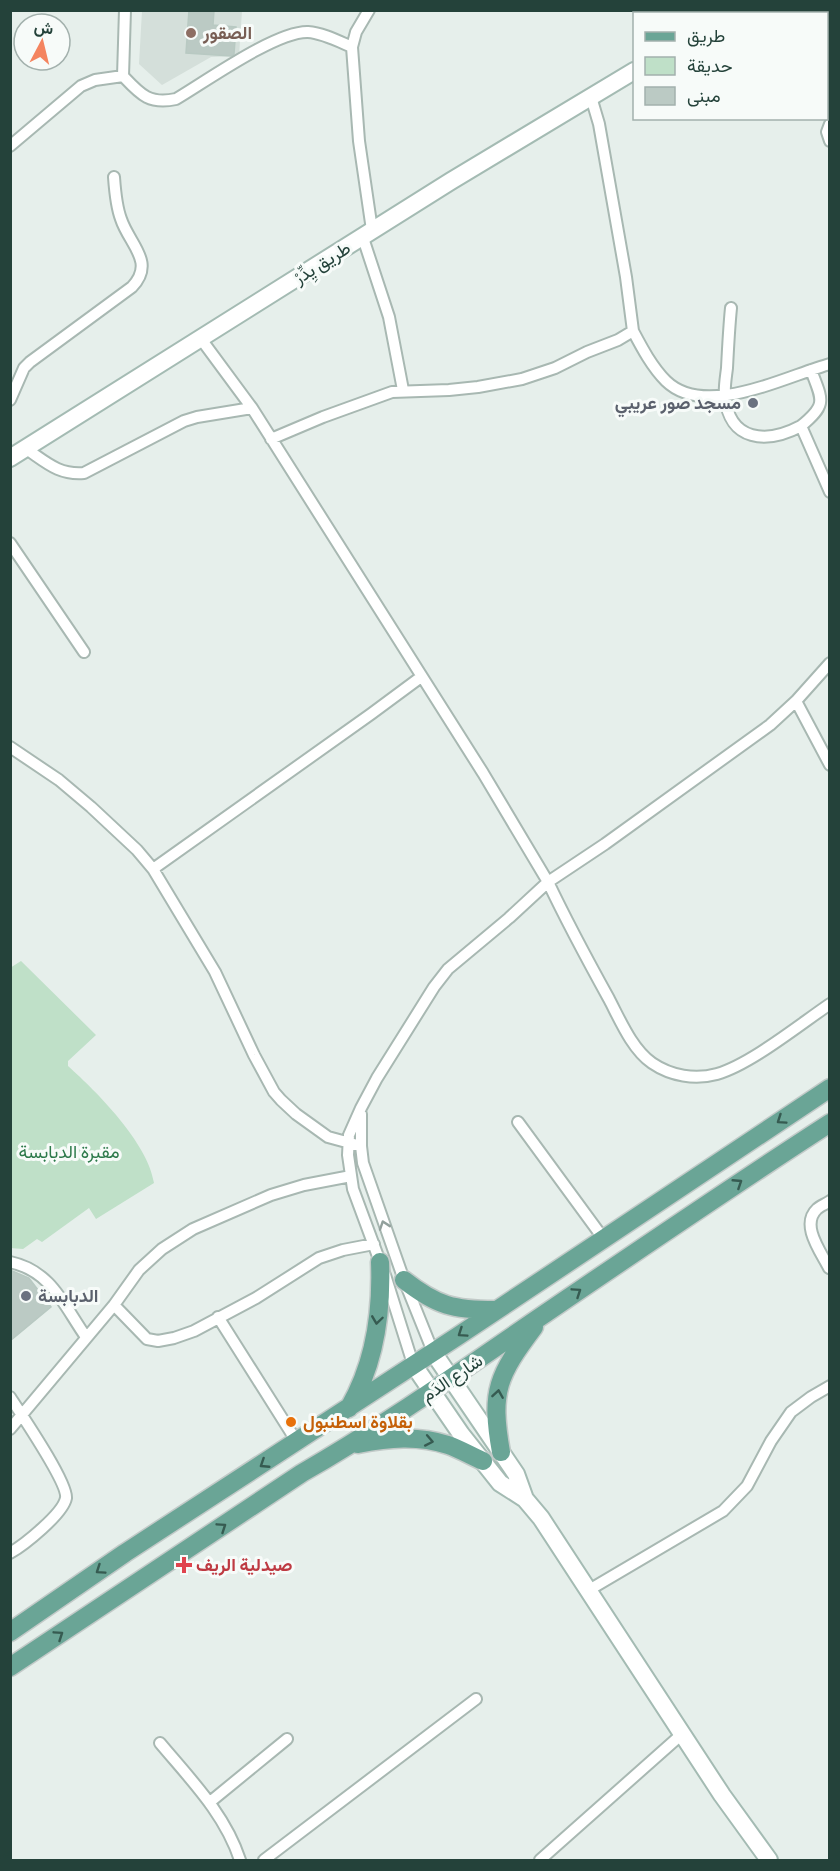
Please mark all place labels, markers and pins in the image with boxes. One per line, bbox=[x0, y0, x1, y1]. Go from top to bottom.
place label: الصقور bbox=[202, 21, 252, 46]
marker: الصقور bbox=[184, 26, 198, 40]
place label: مسجد صور عريبي bbox=[615, 391, 741, 418]
marker: مسجد صور عريبي bbox=[746, 396, 760, 410]
place label: الدبابسة bbox=[38, 1284, 99, 1309]
marker: الدبابسة bbox=[19, 1289, 33, 1303]
place label: بقلاوة اسطنبول bbox=[303, 1410, 413, 1435]
marker: بقلاوة اسطنبول bbox=[284, 1415, 298, 1429]
place label: صيدلية الريف bbox=[196, 1553, 293, 1578]
marker: صيدلية الريف bbox=[177, 1558, 191, 1572]

